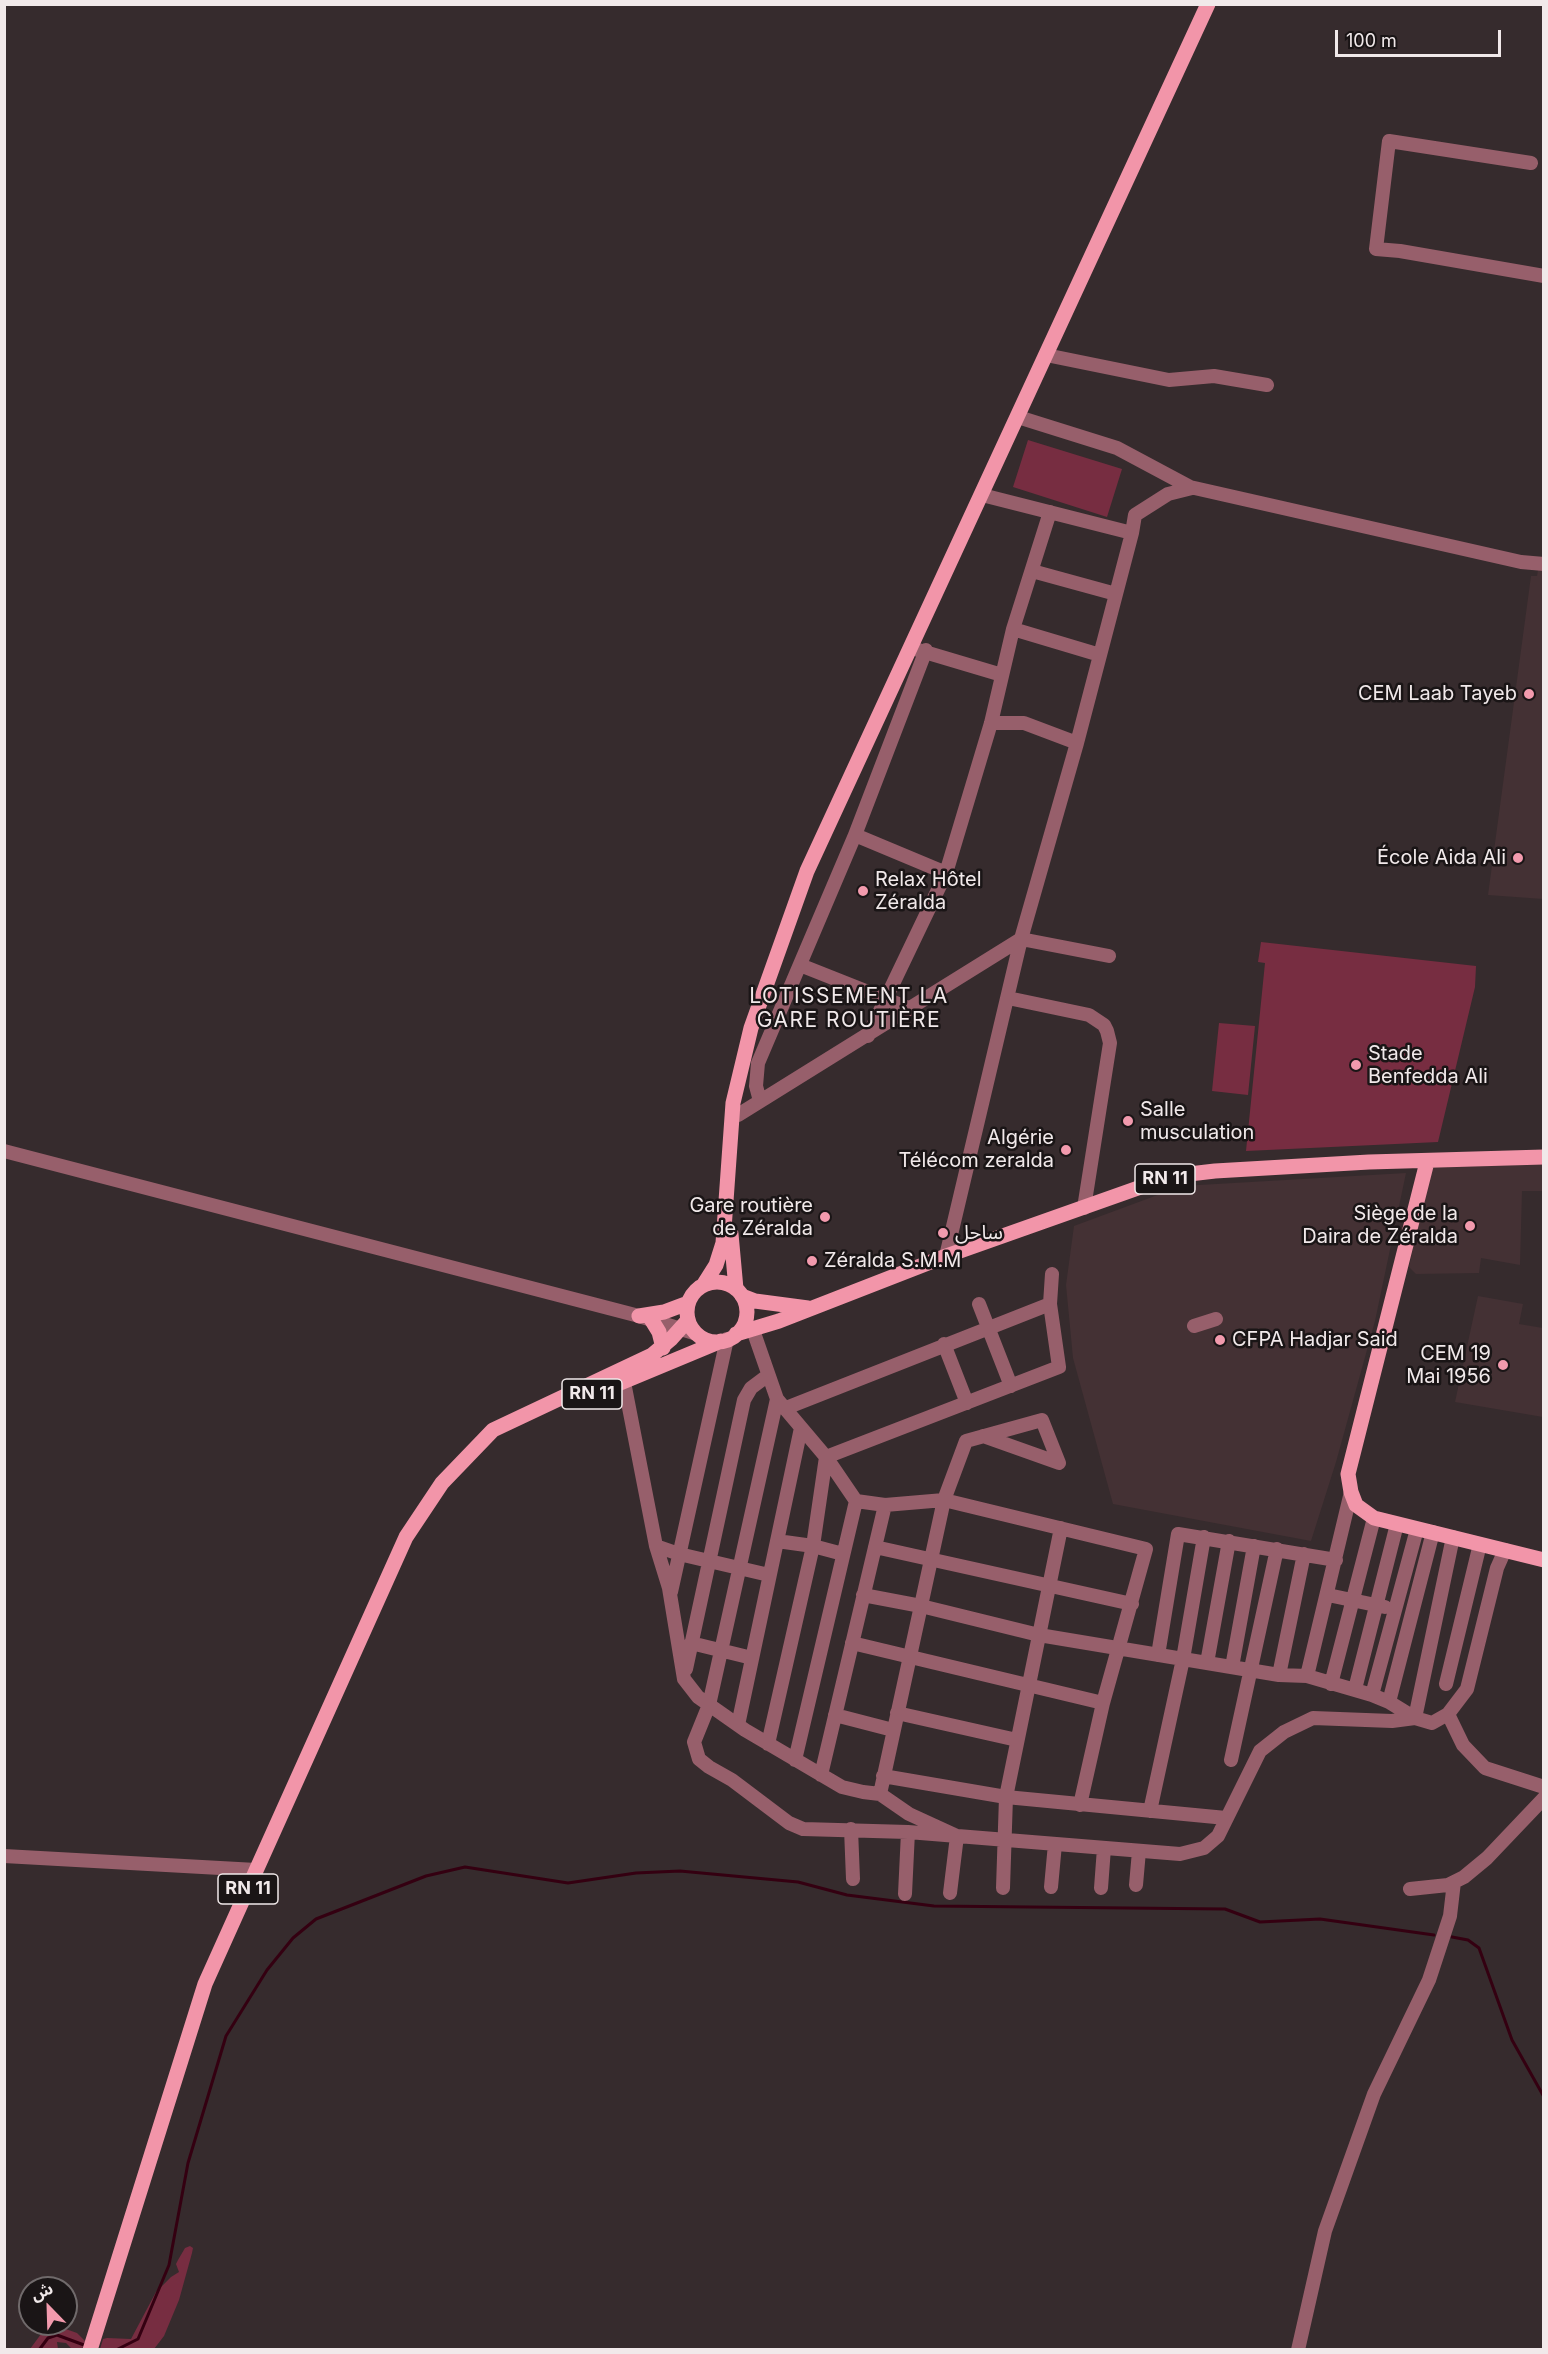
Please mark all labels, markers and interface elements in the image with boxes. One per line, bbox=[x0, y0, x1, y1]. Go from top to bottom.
scale bar bbox=[1338, 18, 1504, 56]
text: 100 m bbox=[1346, 30, 1397, 51]
place label: CEM Laab Tayeb bbox=[1358, 682, 1517, 706]
marker: CEM Laab Tayeb bbox=[1522, 687, 1536, 701]
place label: École Aida Ali bbox=[1377, 846, 1506, 870]
marker: École Aida Ali bbox=[1511, 851, 1525, 865]
place label: Relax Hôtel Zéralda bbox=[875, 868, 982, 915]
marker: Relax Hôtel Zéralda bbox=[856, 884, 870, 898]
district label: LOTISSEMENT LA GARE ROUTIÈRE bbox=[749, 984, 949, 1034]
place label: Stade Benfedda Ali bbox=[1368, 1042, 1488, 1089]
marker: Stade Benfedda Ali bbox=[1349, 1058, 1363, 1072]
place label: Salle musculation bbox=[1140, 1098, 1254, 1145]
marker: Salle musculation bbox=[1121, 1114, 1135, 1128]
place label: Algérie Télécom zeralda bbox=[898, 1126, 1054, 1173]
marker: Algérie Télécom zeralda bbox=[1059, 1143, 1073, 1157]
road number: RN 11 bbox=[1135, 1164, 1195, 1194]
place label: Gare routière de Zéralda bbox=[689, 1194, 813, 1241]
place label: Siège de la Daira de Zéralda bbox=[1302, 1202, 1458, 1249]
marker: Gare routière de Zéralda bbox=[818, 1210, 832, 1224]
marker: Siège de la Daira de Zéralda bbox=[1463, 1219, 1477, 1233]
place label: ساحل bbox=[955, 1221, 1003, 1245]
marker: ساحل bbox=[936, 1226, 950, 1240]
place label: Zéralda S.M.M bbox=[824, 1249, 961, 1273]
marker: Zéralda S.M.M bbox=[805, 1254, 819, 1268]
place label: CFPA Hadjar Said bbox=[1232, 1328, 1398, 1352]
marker: CFPA Hadjar Said bbox=[1213, 1333, 1227, 1347]
place label: CEM 19 Mai 1956 bbox=[1406, 1342, 1491, 1389]
marker: CEM 19 Mai 1956 bbox=[1496, 1358, 1510, 1372]
road number: RN 11 bbox=[562, 1379, 622, 1409]
road number: RN 11 bbox=[218, 1874, 278, 1904]
north arrow bbox=[18, 2276, 78, 2336]
text: ش bbox=[28, 2278, 56, 2305]

